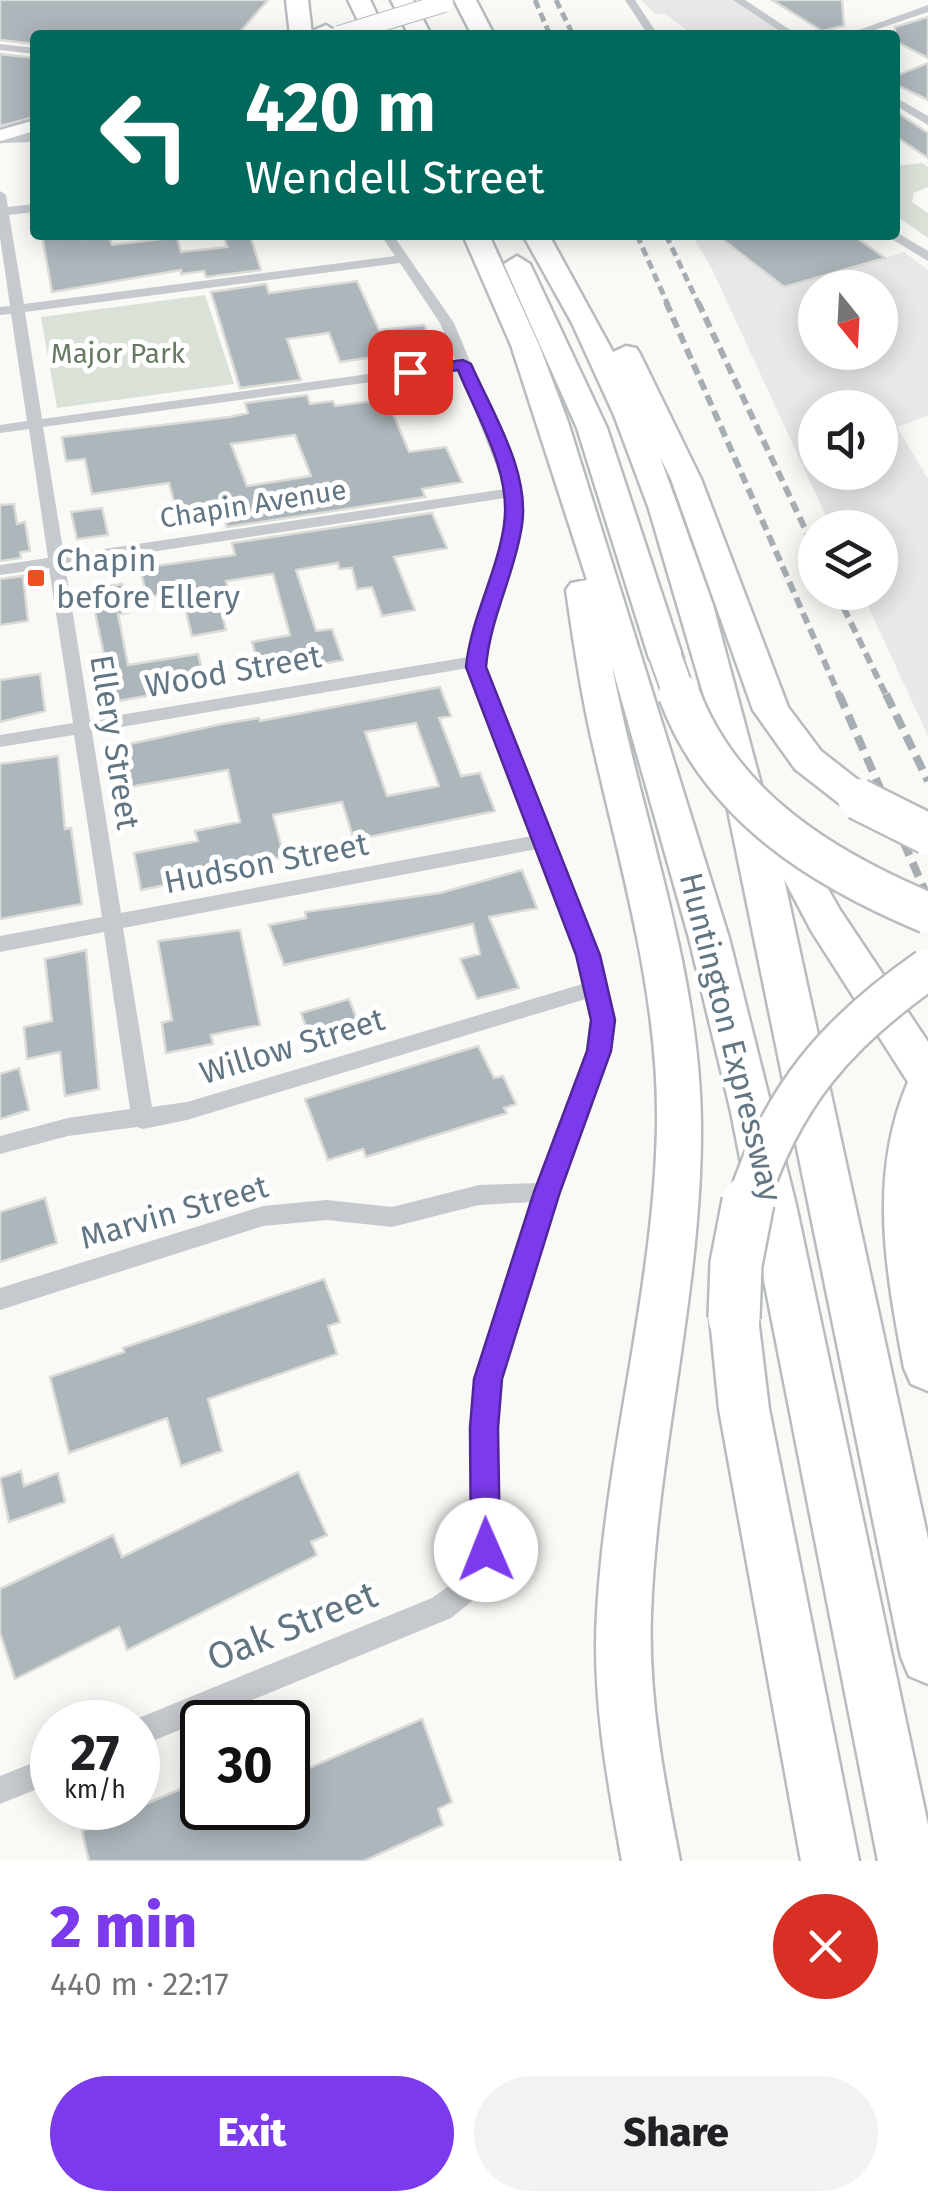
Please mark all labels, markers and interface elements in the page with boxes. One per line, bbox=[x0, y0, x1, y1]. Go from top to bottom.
text: 420 m bbox=[245, 66, 436, 150]
icon: left bbox=[80, 70, 210, 200]
text: Wendell Street bbox=[245, 151, 544, 205]
north arrow bbox=[798, 270, 898, 370]
map controls bbox=[798, 270, 898, 610]
pin bbox=[368, 330, 453, 415]
park label: Major Park bbox=[51, 337, 186, 370]
icon: arrive bbox=[383, 345, 438, 400]
button: sound bbox=[798, 390, 898, 490]
street label: Chapin Avenue bbox=[157, 473, 349, 535]
button: layers bbox=[798, 510, 898, 610]
place label: Chapin before Ellery bbox=[56, 541, 240, 616]
marker: Chapin before Ellery bbox=[25, 567, 47, 589]
street label: Wood Street bbox=[142, 637, 324, 705]
street label: Ellery Street bbox=[82, 652, 148, 832]
street label: Hudson Street bbox=[161, 824, 372, 901]
street label: Huntington Expressway bbox=[672, 869, 790, 1205]
street label: Willow Street bbox=[195, 1000, 389, 1092]
street label: Marvin Street bbox=[76, 1167, 273, 1257]
position arrow bbox=[434, 1498, 538, 1602]
street label: Oak Street bbox=[200, 1571, 384, 1681]
speed limit sign: 30 bbox=[180, 1700, 310, 1830]
text: 27 bbox=[71, 1723, 119, 1783]
text: km/h bbox=[64, 1775, 126, 1805]
text: 2 min bbox=[50, 1891, 197, 1963]
button: close bbox=[773, 1894, 878, 1999]
text: 440 m · 22:17 bbox=[50, 1965, 229, 2003]
button: Exit bbox=[50, 2076, 454, 2191]
button: Share bbox=[474, 2076, 878, 2191]

